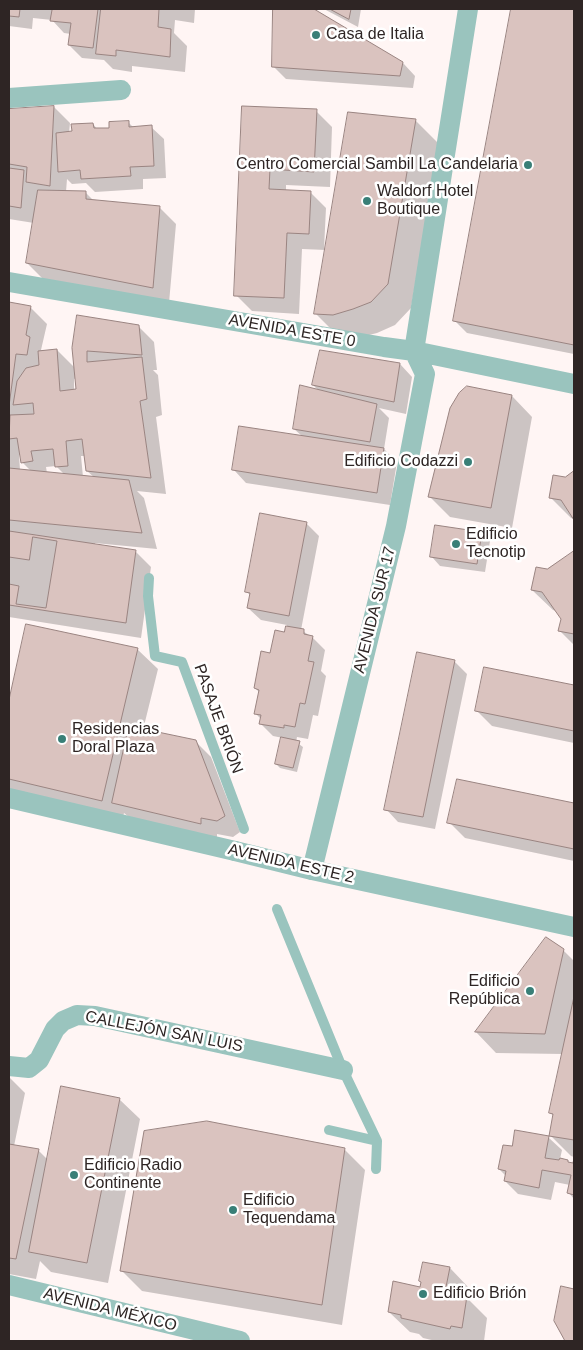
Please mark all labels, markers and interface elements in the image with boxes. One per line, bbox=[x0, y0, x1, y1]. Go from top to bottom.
place label: Casa de Italia bbox=[326, 25, 424, 45]
marker: Casa de Italia bbox=[310, 29, 322, 41]
place label: Centro Comercial Sambil La Candelaria bbox=[236, 155, 518, 175]
marker: Centro Comercial Sambil La Candelaria bbox=[522, 159, 534, 171]
place label: Waldorf Hotel Boutique bbox=[377, 182, 473, 220]
marker: Waldorf Hotel Boutique bbox=[361, 195, 373, 207]
street label: AVENIDA ESTE 0 bbox=[227, 310, 357, 352]
place label: Edificio Codazzi bbox=[344, 452, 458, 472]
marker: Edificio Codazzi bbox=[462, 456, 474, 468]
place label: Edificio Tecnotip bbox=[466, 525, 526, 563]
marker: Edificio Tecnotip bbox=[450, 538, 462, 550]
street label: AVENIDA SUR 17 bbox=[350, 545, 400, 675]
street label: PASAJE BRIÓN bbox=[189, 662, 247, 776]
place label: Residencias Doral Plaza bbox=[72, 720, 159, 758]
marker: Residencias Doral Plaza bbox=[56, 733, 68, 745]
street label: AVENIDA ESTE 2 bbox=[226, 840, 356, 888]
place label: Edificio República bbox=[449, 972, 520, 1010]
marker: Edificio República bbox=[524, 985, 536, 997]
street label: CALLEJÓN SAN LUIS bbox=[84, 1007, 244, 1057]
place label: Edificio Radio Continente bbox=[84, 1156, 182, 1194]
marker: Edificio Radio Continente bbox=[68, 1169, 80, 1181]
place label: Edificio Tequendama bbox=[243, 1191, 336, 1229]
marker: Edificio Tequendama bbox=[227, 1204, 239, 1216]
street label: AVENIDA MÉXICO bbox=[41, 1284, 179, 1336]
place label: Edificio Brión bbox=[433, 1284, 526, 1304]
marker: Edificio Brión bbox=[417, 1288, 429, 1300]

